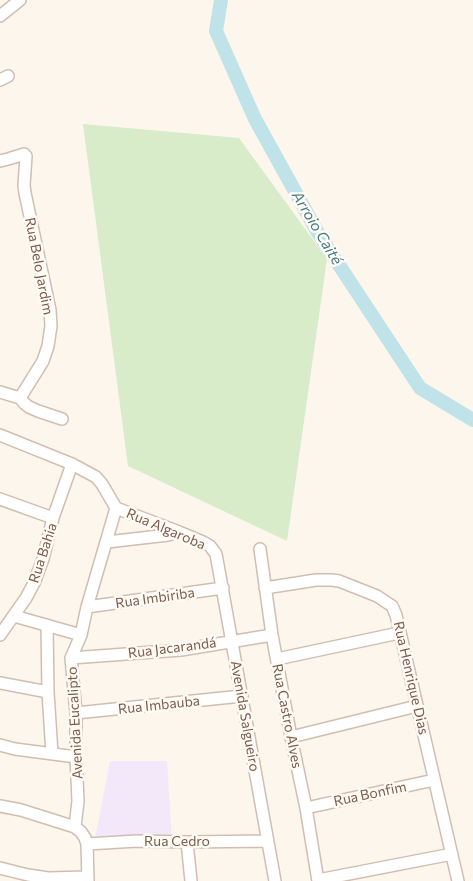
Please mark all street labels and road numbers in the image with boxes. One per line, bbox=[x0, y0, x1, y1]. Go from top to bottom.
street label: Rua Belo Jardim bbox=[21, 216, 57, 316]
street label: Rua Algaroba bbox=[124, 505, 208, 553]
street label: Rua Bahia bbox=[25, 521, 61, 585]
street label: Rua Imbiriba bbox=[114, 584, 196, 612]
street label: Rua Henrique Dias bbox=[390, 620, 432, 736]
street label: Rua Jacarandá bbox=[127, 634, 217, 662]
street label: Avenida Salgueiro bbox=[227, 659, 263, 773]
street label: Rua Castro Alves bbox=[269, 662, 305, 770]
street label: Avenida Eucalipto bbox=[64, 666, 86, 780]
street label: Rua Imbauba bbox=[117, 692, 201, 718]
street label: Rua Bonfim bbox=[332, 778, 408, 810]
street label: Rua Cedro bbox=[144, 833, 210, 849]

